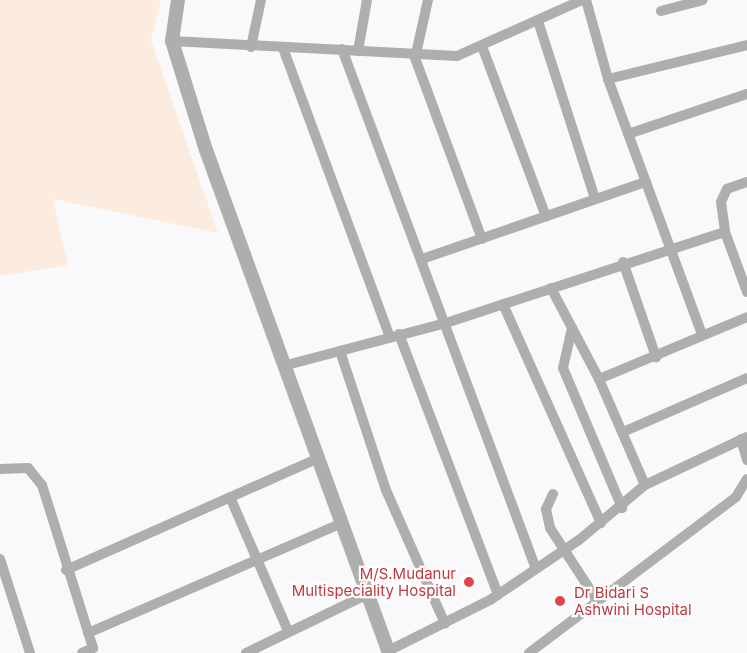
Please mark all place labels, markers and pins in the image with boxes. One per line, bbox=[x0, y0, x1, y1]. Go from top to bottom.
place label: M/S.Mudanur Multispeciality Hospital bbox=[292, 564, 456, 599]
marker: M/S.Mudanur Multispeciality Hospital bbox=[460, 573, 478, 591]
place label: Dr Bidari S Ashwini Hospital bbox=[574, 583, 692, 618]
marker: Dr Bidari S Ashwini Hospital bbox=[551, 592, 569, 610]

